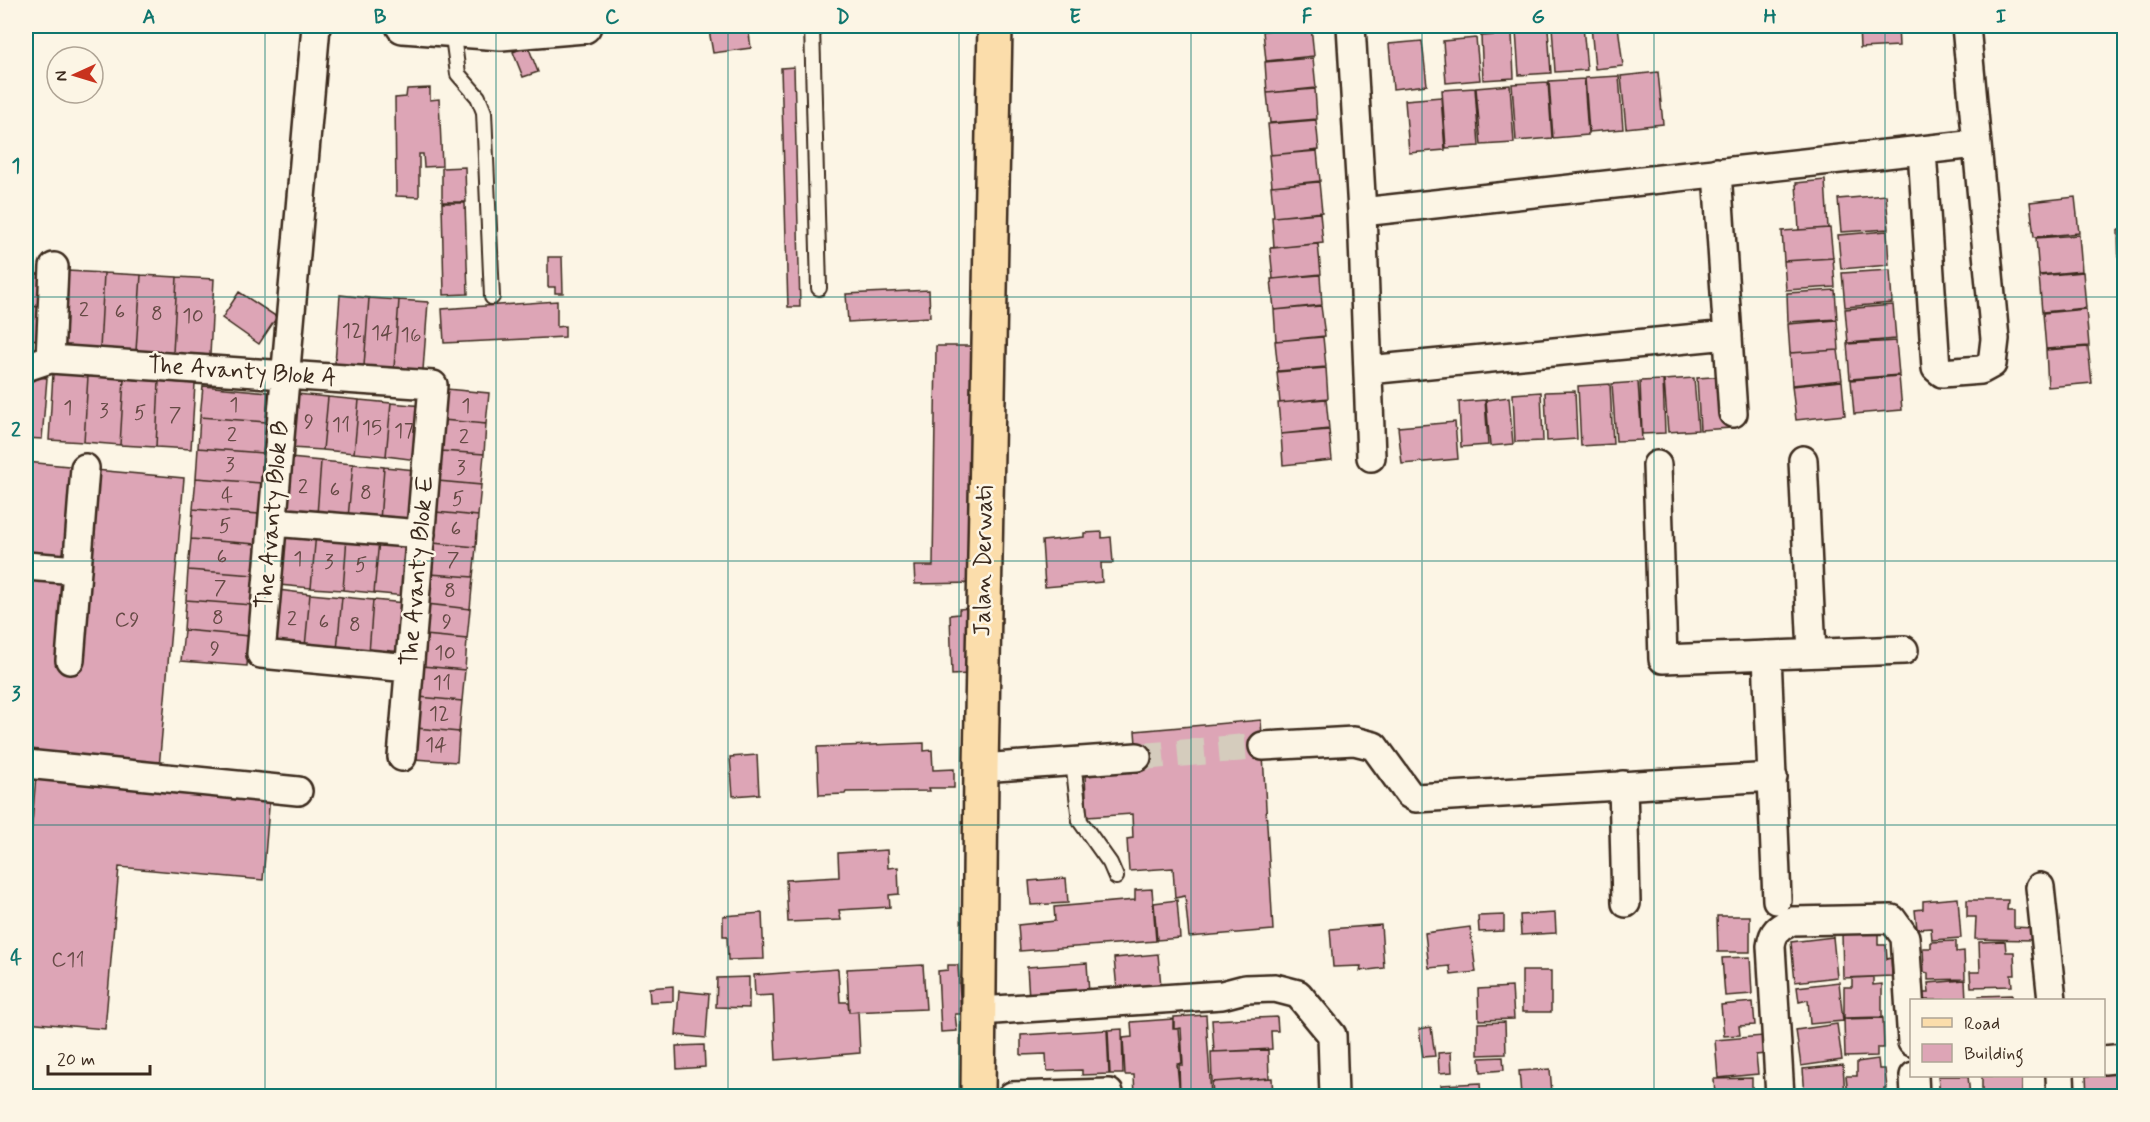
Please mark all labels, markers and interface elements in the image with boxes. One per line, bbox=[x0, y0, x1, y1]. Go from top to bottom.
text: A bbox=[142, 4, 156, 31]
text: B bbox=[374, 4, 387, 31]
text: C bbox=[605, 4, 620, 31]
text: D bbox=[836, 4, 850, 31]
text: E bbox=[1069, 4, 1081, 31]
text: F bbox=[1302, 4, 1313, 31]
text: G bbox=[1531, 4, 1545, 31]
text: H bbox=[1763, 4, 1777, 31]
text: I bbox=[1996, 4, 2006, 31]
north arrow bbox=[45, 45, 105, 105]
text: N bbox=[51, 70, 72, 82]
text: 1 bbox=[12, 153, 20, 180]
house number: 2 bbox=[79, 296, 89, 324]
house number: 6 bbox=[115, 298, 125, 326]
house number: 8 bbox=[151, 300, 163, 328]
house number: 10 bbox=[182, 302, 204, 330]
house number: 12 bbox=[342, 317, 362, 345]
house number: 14 bbox=[371, 319, 393, 347]
house number: 16 bbox=[401, 321, 422, 349]
street label: The Avanty Blok A bbox=[147, 350, 337, 394]
house number: 1 bbox=[229, 391, 239, 419]
house number: 1 bbox=[461, 392, 471, 420]
house number: 1 bbox=[63, 394, 73, 422]
house number: 3 bbox=[99, 397, 109, 425]
house number: 5 bbox=[134, 399, 146, 427]
house number: 7 bbox=[169, 401, 182, 429]
house number: 9 bbox=[304, 408, 314, 436]
house number: 11 bbox=[332, 411, 350, 439]
house number: 15 bbox=[362, 414, 382, 442]
text: 2 bbox=[11, 417, 21, 444]
house number: 17 bbox=[394, 417, 414, 445]
street label: The Avanty Blok B bbox=[249, 419, 297, 610]
house number: 2 bbox=[227, 421, 237, 449]
house number: 2 bbox=[459, 423, 469, 451]
house number: 3 bbox=[225, 451, 235, 479]
house number: 3 bbox=[456, 454, 466, 482]
house number: 2 bbox=[298, 473, 308, 501]
street label: The Avanty Blok E bbox=[394, 474, 442, 668]
house number: 6 bbox=[330, 476, 340, 504]
house number: 8 bbox=[360, 479, 372, 507]
house number: 4 bbox=[221, 482, 233, 510]
house number: 5 bbox=[452, 485, 464, 513]
street label: Jalan Derwati bbox=[967, 485, 1001, 637]
house number: 5 bbox=[219, 512, 231, 540]
house number: 6 bbox=[451, 515, 461, 543]
house number: 6 bbox=[217, 543, 227, 571]
house number: 1 bbox=[293, 545, 303, 573]
house number: 7 bbox=[447, 546, 460, 574]
house number: 3 bbox=[324, 548, 334, 576]
house number: 5 bbox=[355, 551, 367, 579]
house number: 7 bbox=[214, 574, 227, 602]
house number: 8 bbox=[444, 577, 456, 605]
house number: 8 bbox=[212, 604, 224, 632]
house number: 2 bbox=[287, 605, 297, 633]
house number: C9 bbox=[114, 606, 140, 634]
house number: 6 bbox=[319, 608, 329, 636]
house number: 9 bbox=[442, 608, 452, 636]
house number: 8 bbox=[349, 611, 361, 639]
house number: 9 bbox=[210, 635, 220, 663]
house number: 10 bbox=[434, 639, 456, 667]
house number: 11 bbox=[433, 669, 451, 697]
text: 3 bbox=[11, 681, 21, 708]
house number: 12 bbox=[429, 700, 449, 728]
house number: 14 bbox=[425, 731, 447, 759]
text: 4 bbox=[10, 945, 22, 972]
house number: C11 bbox=[51, 946, 85, 974]
legend bbox=[1910, 999, 2105, 1077]
text: Road bbox=[1964, 1012, 2000, 1036]
scale bar bbox=[48, 1038, 150, 1076]
text: Building bbox=[1964, 1042, 2024, 1068]
text: 20 m bbox=[57, 1048, 95, 1072]

